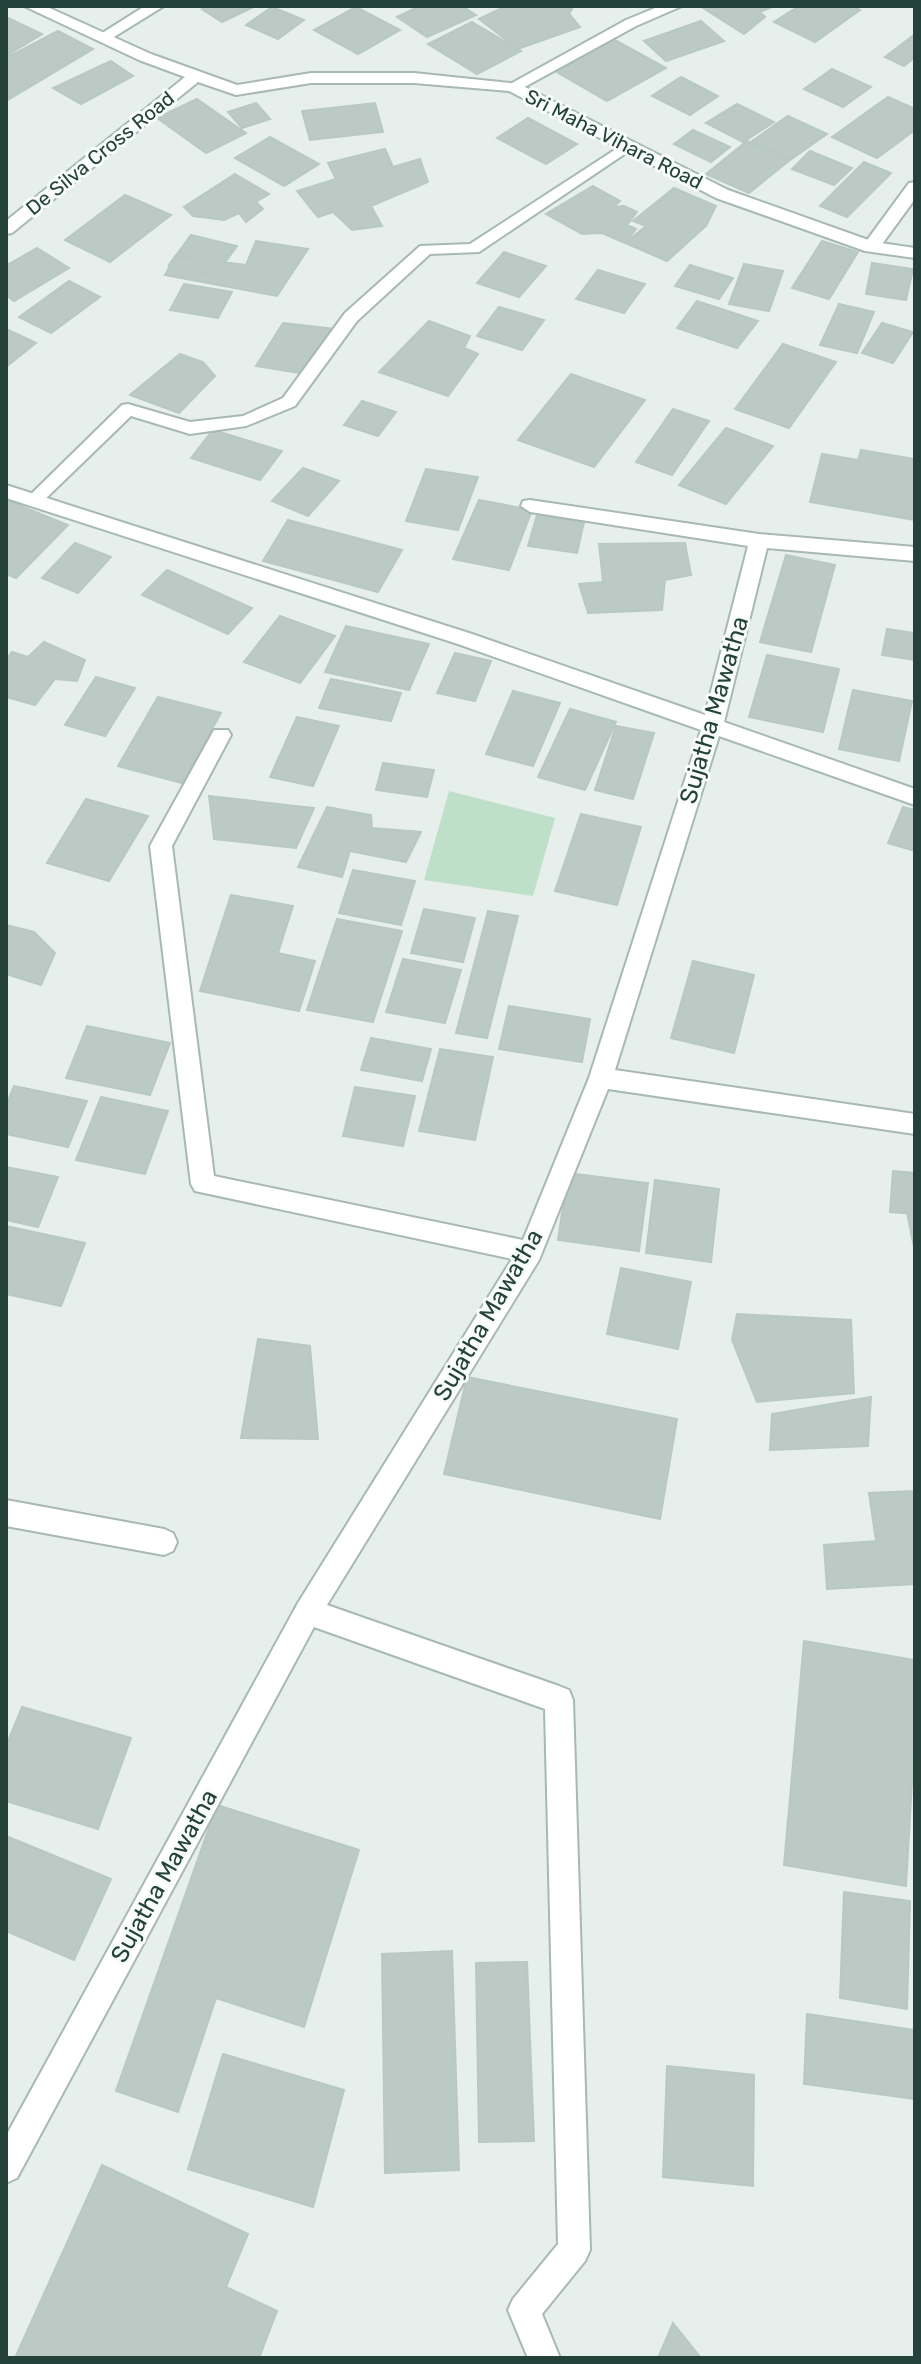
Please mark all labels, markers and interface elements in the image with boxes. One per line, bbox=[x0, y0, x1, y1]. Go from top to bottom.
street label: Sri Maha Vihara Road bbox=[521, 84, 707, 194]
street label: De Silva Cross Road bbox=[21, 86, 179, 220]
street label: Sujatha Mawatha bbox=[674, 613, 754, 807]
street label: Sujatha Mawatha bbox=[428, 1224, 548, 1406]
street label: Sujatha Mawatha bbox=[105, 1785, 223, 1967]

